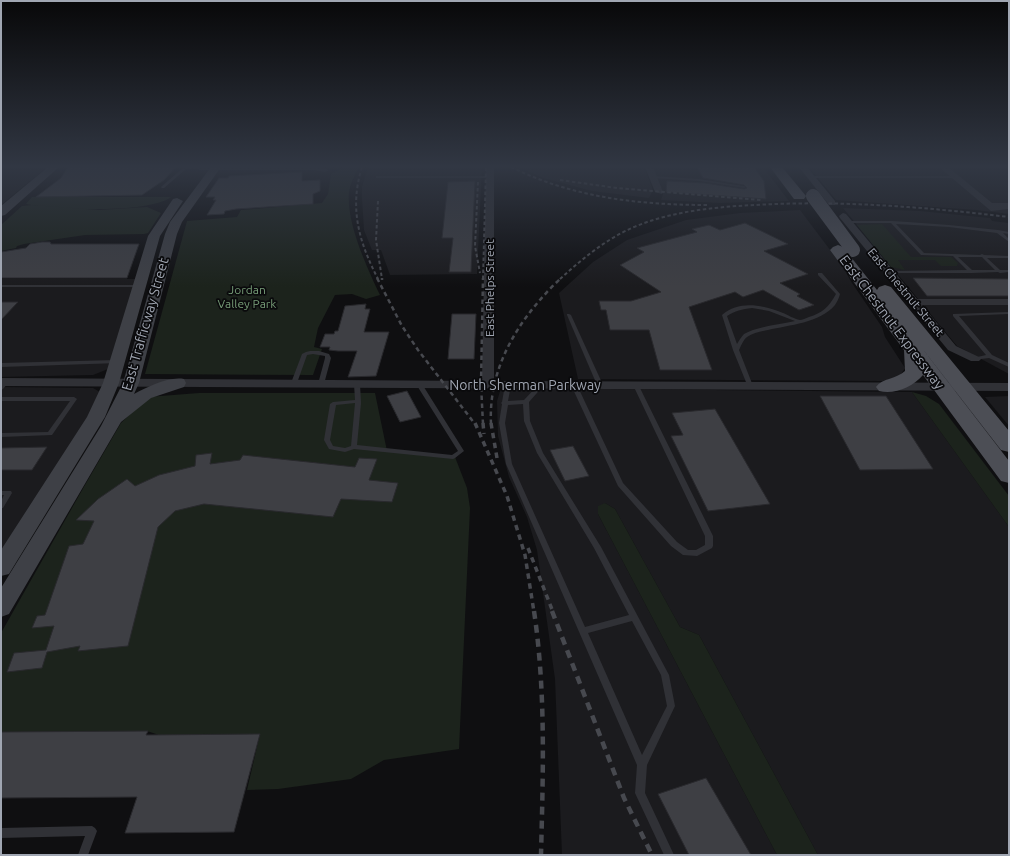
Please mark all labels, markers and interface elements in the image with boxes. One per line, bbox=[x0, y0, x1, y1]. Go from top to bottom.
street label: East Phelps Street bbox=[483, 239, 496, 337]
street label: East Chestnut Street bbox=[865, 245, 947, 339]
street label: East Chestnut Expressway bbox=[836, 252, 948, 392]
street label: East Trafficway Street bbox=[118, 255, 172, 392]
park label: Jordan Valley Park bbox=[218, 283, 276, 310]
street label: North Sherman Parkway bbox=[449, 377, 601, 393]

